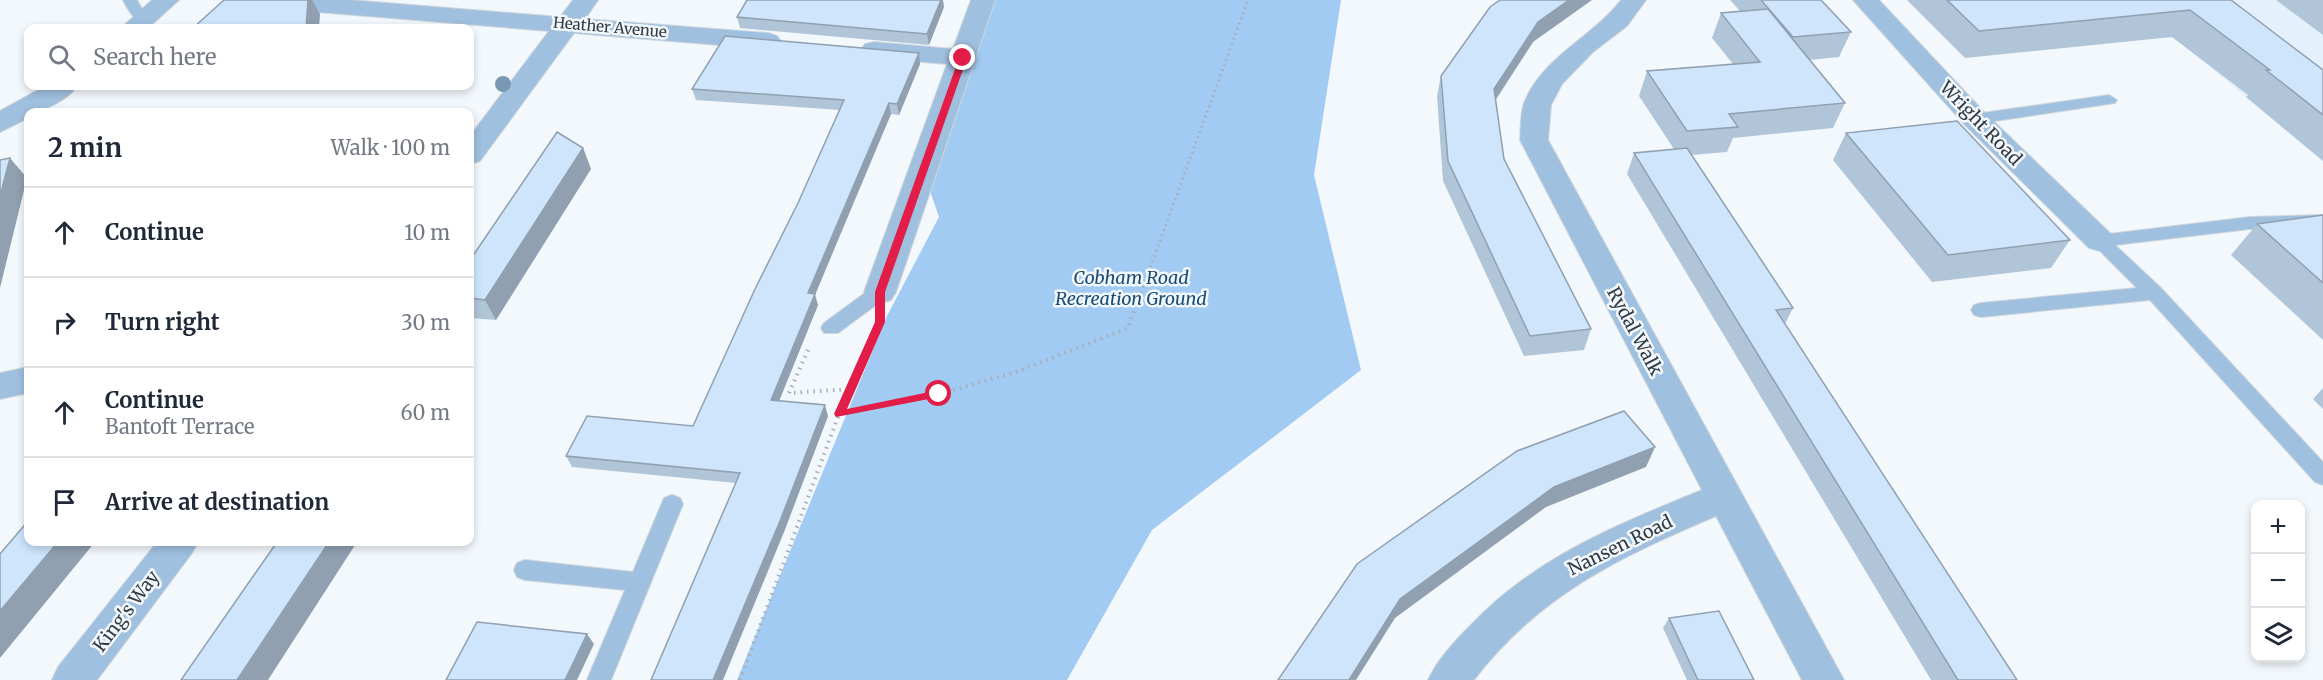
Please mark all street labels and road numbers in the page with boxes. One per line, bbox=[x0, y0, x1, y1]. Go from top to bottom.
street label: Heather Avenue bbox=[552, 13, 668, 41]
street label: Wright Road bbox=[1934, 75, 2027, 170]
street label: Rydal Walk bbox=[1602, 283, 1668, 380]
street label: Nansen Road bbox=[1564, 510, 1676, 580]
street label: King's Way bbox=[88, 565, 164, 656]

